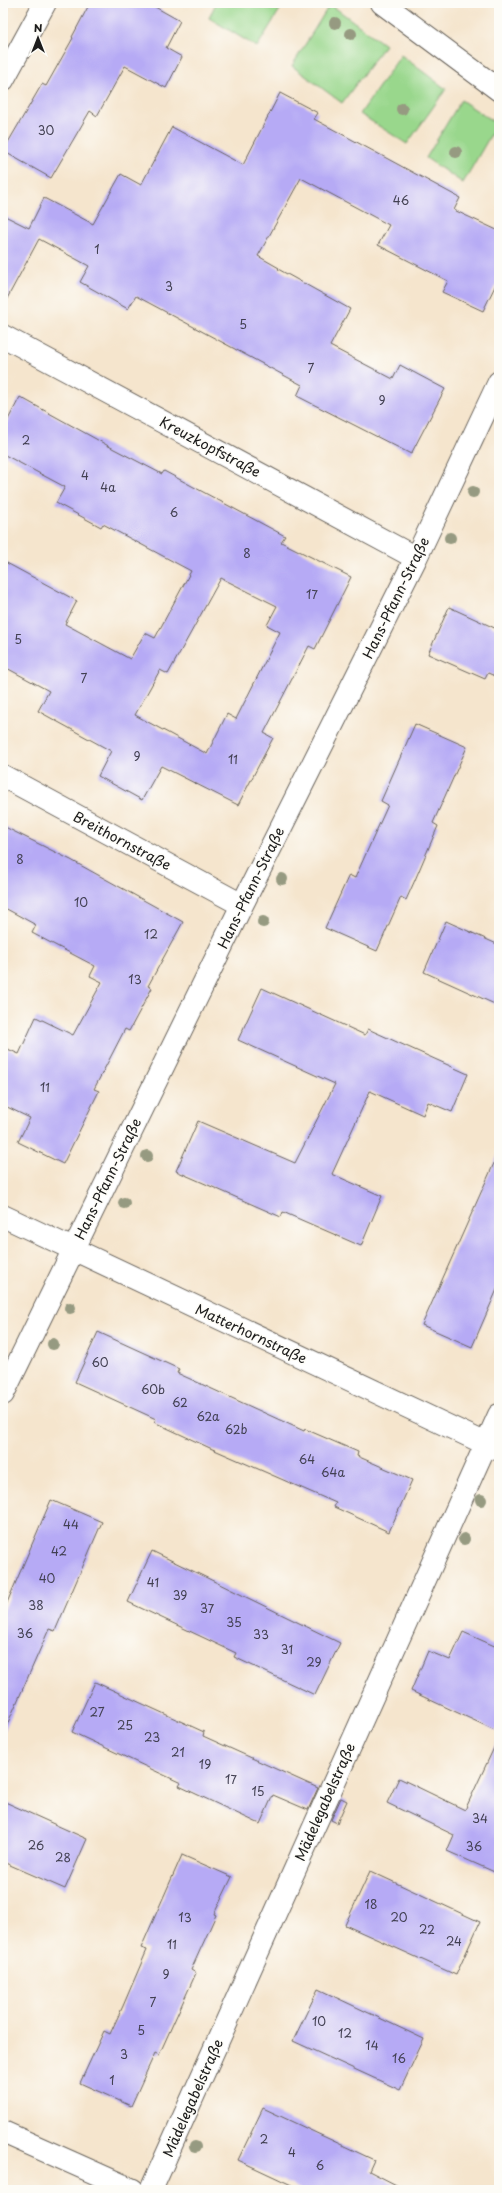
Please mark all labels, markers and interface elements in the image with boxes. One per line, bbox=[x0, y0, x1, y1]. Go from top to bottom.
north arrow bbox=[18, 18, 58, 58]
text: N bbox=[34, 19, 43, 36]
house number: 30 bbox=[38, 121, 55, 139]
house number: 46 bbox=[393, 191, 409, 209]
house number: 1 bbox=[94, 240, 100, 258]
house number: 3 bbox=[165, 277, 173, 295]
house number: 5 bbox=[239, 315, 247, 333]
house number: 7 bbox=[308, 359, 315, 377]
house number: 9 bbox=[378, 391, 386, 409]
street label: Kreuzkopfstraße bbox=[156, 411, 265, 482]
house number: 2 bbox=[22, 431, 30, 449]
house number: 4 bbox=[81, 466, 89, 484]
house number: 4a bbox=[100, 478, 116, 496]
house number: 6 bbox=[170, 503, 178, 521]
street label: Hans-Pfann-Straße bbox=[357, 533, 434, 662]
house number: 8 bbox=[243, 544, 251, 562]
house number: 17 bbox=[306, 585, 318, 603]
house number: 5 bbox=[14, 630, 22, 648]
house number: 7 bbox=[81, 669, 88, 687]
house number: 9 bbox=[133, 747, 141, 765]
house number: 11 bbox=[228, 750, 238, 768]
street label: Breithornstraße bbox=[70, 806, 175, 875]
street label: Hans-Pfann-Straße bbox=[212, 823, 289, 952]
house number: 8 bbox=[16, 850, 24, 868]
house number: 10 bbox=[74, 893, 88, 911]
house number: 12 bbox=[144, 925, 158, 943]
house number: 13 bbox=[128, 970, 142, 988]
house number: 11 bbox=[40, 1078, 50, 1096]
street label: Hans-Pfann-Straße bbox=[69, 1114, 146, 1243]
street label: Matterhornstraße bbox=[192, 1298, 311, 1369]
house number: 60 bbox=[91, 1353, 109, 1371]
house number: 60b bbox=[141, 1380, 165, 1398]
house number: 62 bbox=[172, 1393, 188, 1411]
house number: 62a bbox=[197, 1407, 220, 1425]
house number: 62b bbox=[225, 1420, 247, 1438]
house number: 64 bbox=[299, 1450, 315, 1468]
house number: 64a bbox=[321, 1463, 345, 1481]
house number: 44 bbox=[63, 1515, 79, 1533]
house number: 42 bbox=[51, 1542, 67, 1560]
house number: 40 bbox=[39, 1569, 56, 1587]
house number: 41 bbox=[147, 1573, 159, 1591]
house number: 39 bbox=[173, 1586, 187, 1604]
house number: 38 bbox=[28, 1596, 44, 1614]
house number: 37 bbox=[200, 1599, 215, 1617]
house number: 35 bbox=[226, 1613, 242, 1631]
house number: 36 bbox=[17, 1624, 33, 1642]
house number: 33 bbox=[253, 1625, 269, 1643]
house number: 31 bbox=[281, 1640, 293, 1658]
house number: 29 bbox=[306, 1653, 322, 1671]
house number: 27 bbox=[90, 1703, 105, 1721]
house number: 25 bbox=[117, 1716, 133, 1734]
house number: 23 bbox=[144, 1728, 160, 1746]
street label: Mädelegabelstraße bbox=[289, 1739, 360, 1864]
house number: 21 bbox=[171, 1743, 185, 1761]
house number: 19 bbox=[199, 1755, 211, 1773]
house number: 17 bbox=[225, 1770, 237, 1788]
house number: 15 bbox=[251, 1782, 265, 1800]
house number: 34 bbox=[472, 1809, 488, 1827]
house number: 26 bbox=[28, 1836, 44, 1854]
house number: 36 bbox=[466, 1837, 482, 1855]
house number: 28 bbox=[55, 1848, 71, 1866]
house number: 18 bbox=[365, 1895, 377, 1913]
house number: 13 bbox=[178, 1908, 192, 1926]
house number: 20 bbox=[390, 1908, 408, 1926]
house number: 22 bbox=[419, 1920, 435, 1938]
house number: 24 bbox=[446, 1932, 462, 1950]
house number: 11 bbox=[167, 1935, 177, 1953]
house number: 9 bbox=[162, 1965, 170, 1983]
house number: 7 bbox=[150, 1993, 157, 2011]
house number: 10 bbox=[312, 2012, 326, 2030]
house number: 5 bbox=[137, 2021, 145, 2039]
house number: 12 bbox=[338, 2024, 352, 2042]
street label: Mädelegabelstraße bbox=[157, 2035, 228, 2160]
house number: 14 bbox=[365, 2036, 379, 2054]
house number: 3 bbox=[120, 2045, 128, 2063]
house number: 16 bbox=[392, 2049, 406, 2067]
house number: 1 bbox=[109, 2071, 115, 2089]
house number: 2 bbox=[260, 2130, 268, 2148]
house number: 4 bbox=[288, 2143, 296, 2161]
house number: 6 bbox=[316, 2156, 324, 2174]

